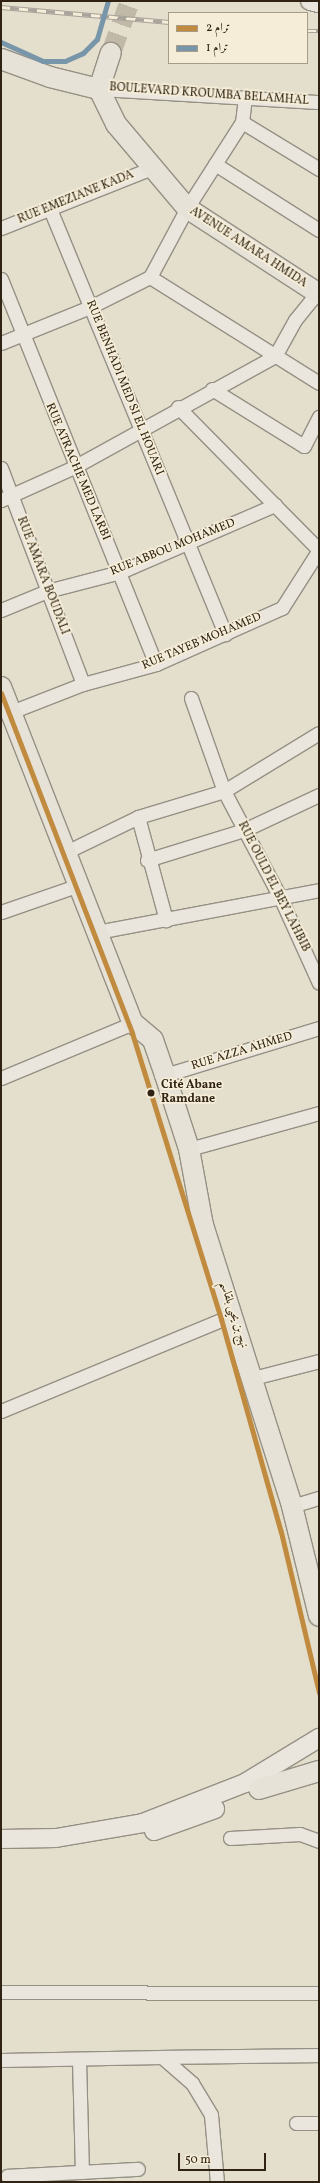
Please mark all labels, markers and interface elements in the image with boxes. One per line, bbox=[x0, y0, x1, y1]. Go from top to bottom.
legend bbox=[168, 12, 308, 64]
text: ترام 2 bbox=[206, 20, 230, 36]
text: ترام 1 bbox=[206, 40, 228, 56]
street label: BOULEVARD KROUMBA BELAMHAL bbox=[109, 81, 309, 109]
street label: RUE EMEZIANE KADA bbox=[16, 168, 136, 228]
street label: AVENUE AMARA HMIDA bbox=[187, 205, 309, 291]
street label: RUE BENHADI MED SI EL HOUARI bbox=[82, 298, 166, 478]
street label: RUE ATRACHE MED LARBI bbox=[42, 401, 112, 543]
street label: RUE AMARA BOUDALI bbox=[13, 515, 71, 637]
street label: RUE ABBOU MOHAMED bbox=[109, 516, 237, 580]
street label: RUE TAYEB MOHAMED bbox=[140, 610, 264, 674]
street label: RUE OULD EL BEY LAHBIB bbox=[234, 819, 312, 955]
street label: RUE AZZA AHMED bbox=[190, 1030, 294, 1074]
place label: Cité Abane Ramdane bbox=[161, 1079, 222, 1107]
marker: Cité Abane Ramdane bbox=[144, 1086, 158, 1100]
street label: نهج بن يحيى بلقاسم bbox=[215, 1280, 251, 1350]
scale bar bbox=[180, 2145, 268, 2171]
text: 50 m bbox=[185, 2152, 211, 2168]

